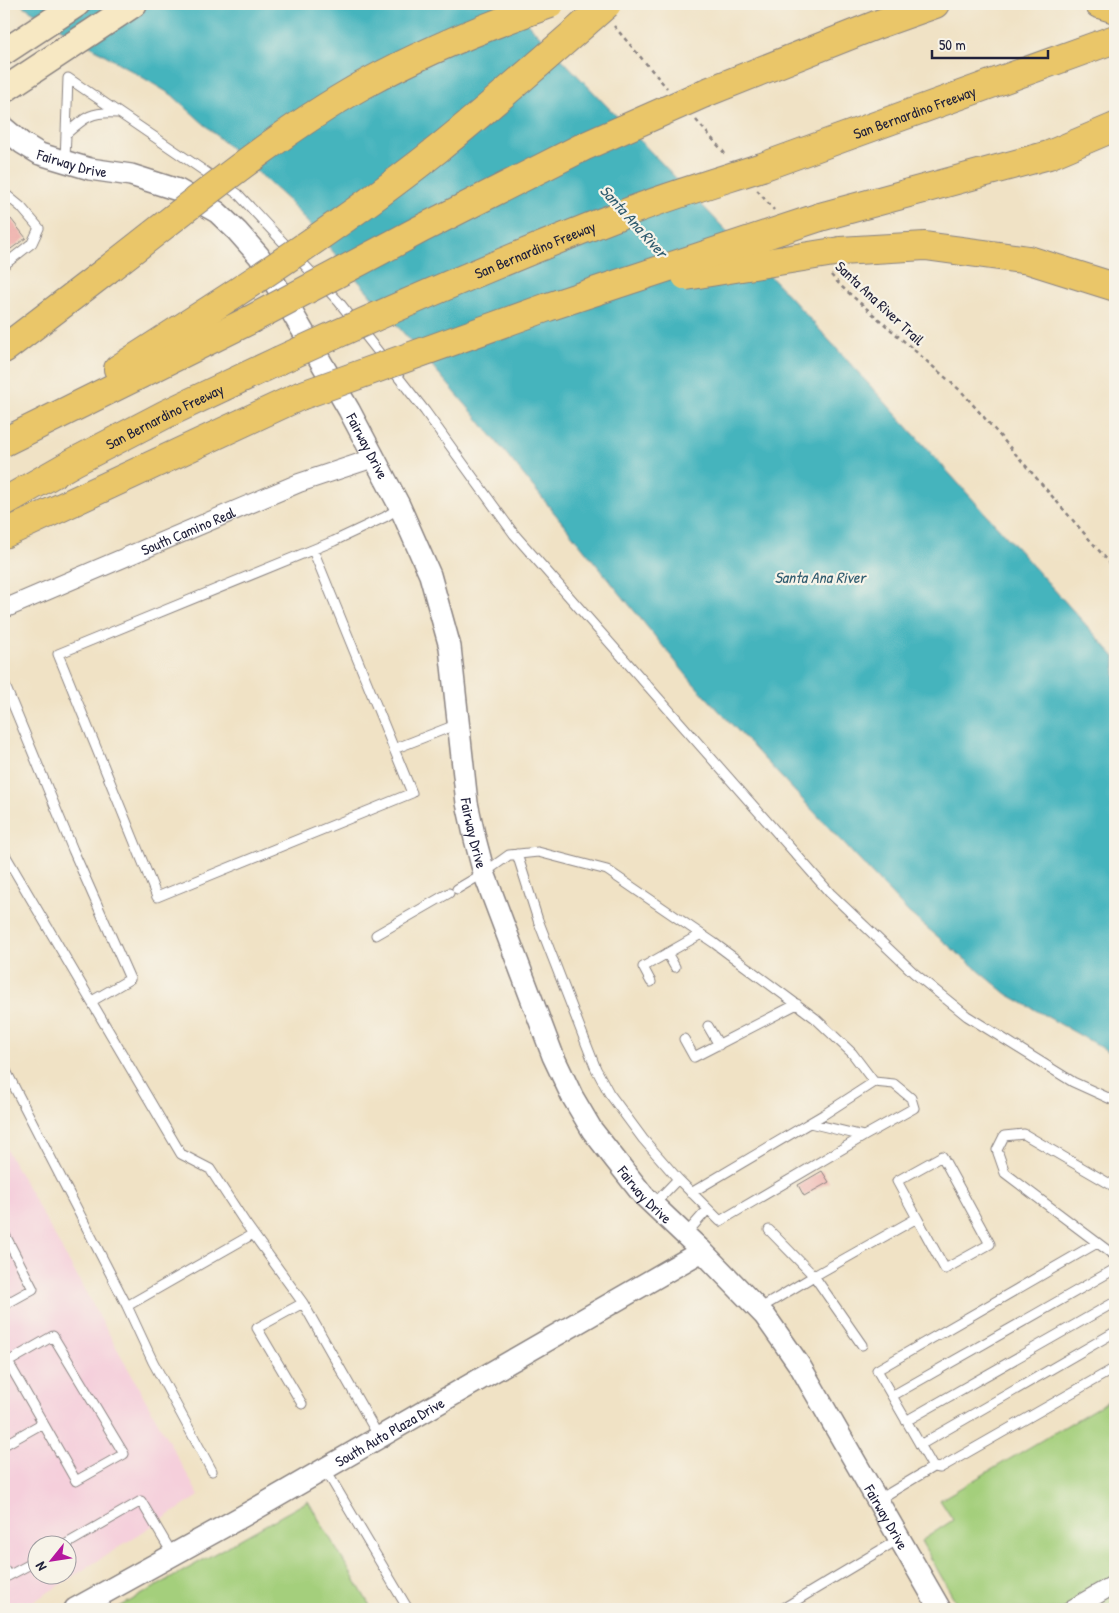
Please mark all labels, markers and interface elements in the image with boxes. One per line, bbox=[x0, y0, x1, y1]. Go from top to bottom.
scale bar bbox=[932, 28, 1048, 60]
text: 50 m bbox=[939, 34, 966, 55]
street label: San Bernardino Freeway bbox=[850, 80, 978, 144]
street label: Fairway Drive bbox=[34, 143, 108, 182]
water label: Santa Ana River bbox=[595, 180, 674, 264]
street label: San Bernardino Freeway bbox=[471, 215, 598, 283]
street label: Santa Ana River Trail bbox=[831, 256, 929, 350]
street label: San Bernardino Freeway bbox=[102, 378, 227, 454]
street label: Fairway Drive bbox=[341, 408, 394, 482]
street label: South Camino Real bbox=[138, 501, 238, 560]
water label: Santa Ana River bbox=[774, 566, 867, 588]
street label: Fairway Drive bbox=[456, 796, 493, 871]
street label: Fairway Drive bbox=[613, 1160, 677, 1228]
street label: South Auto Plaza Drive bbox=[331, 1392, 448, 1471]
street label: Fairway Drive bbox=[859, 1480, 914, 1553]
north arrow bbox=[28, 1536, 78, 1586]
text: N bbox=[30, 1558, 50, 1575]

